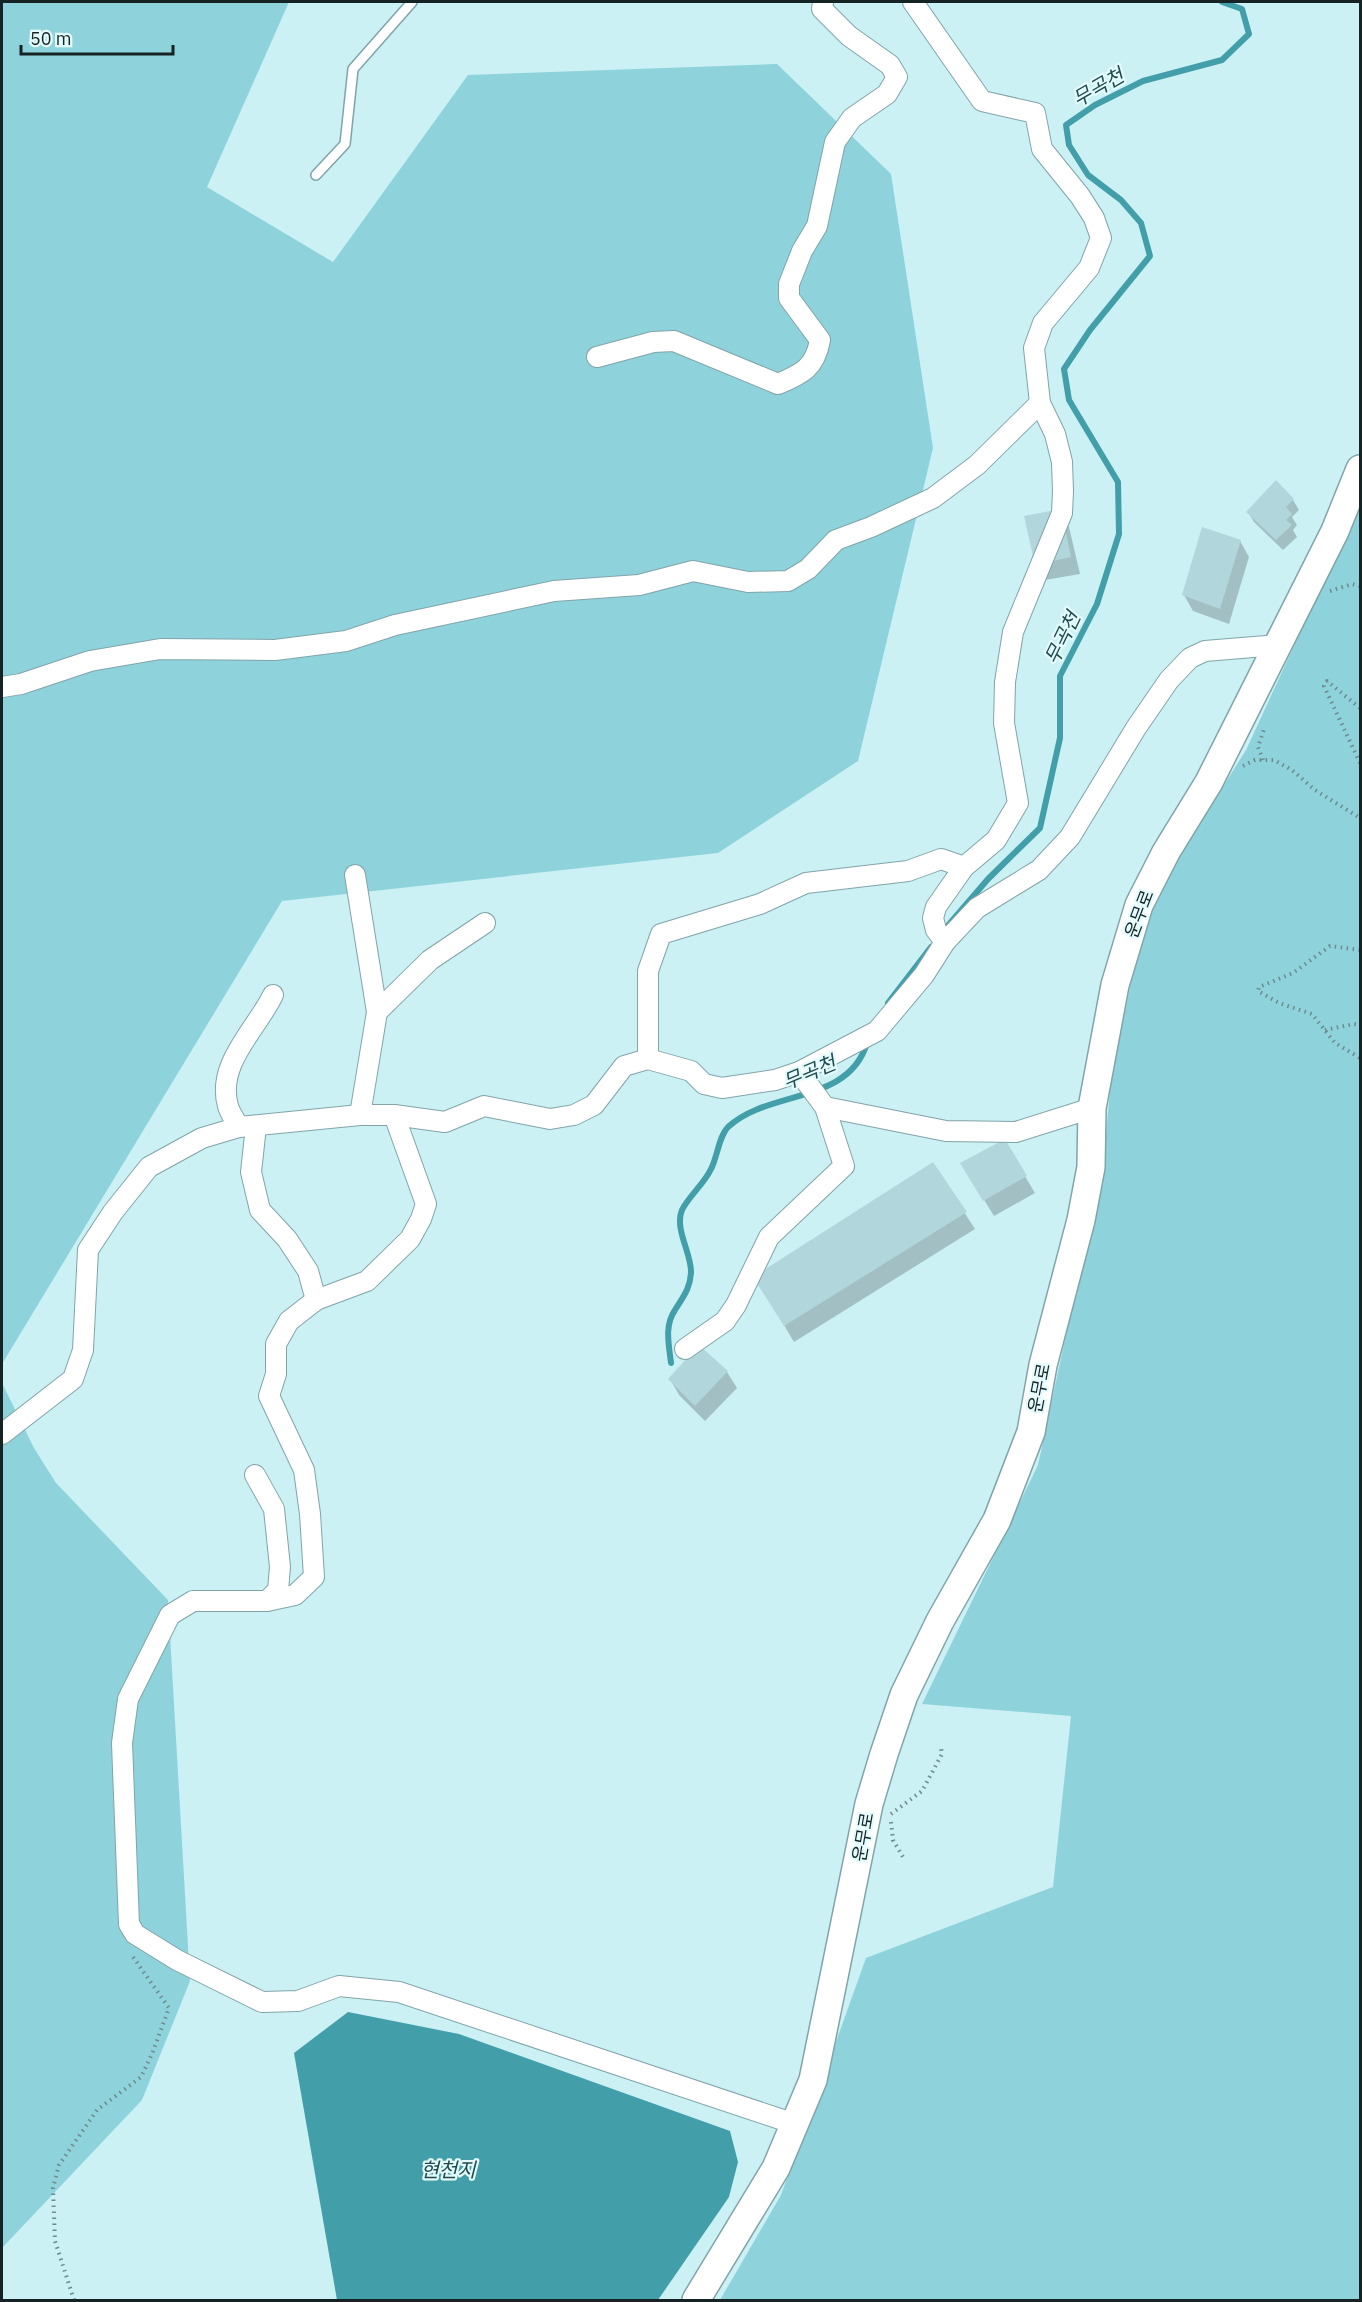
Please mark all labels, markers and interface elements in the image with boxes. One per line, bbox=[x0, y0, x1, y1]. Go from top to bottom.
scale bar bbox=[21, 18, 172, 56]
text: 50 m bbox=[30, 27, 72, 50]
water label: 무곡천 bbox=[1067, 60, 1131, 112]
water label: 무곡천 bbox=[1038, 605, 1087, 669]
street label: 운무로 bbox=[1119, 887, 1159, 941]
water label: 무곡천 bbox=[778, 1048, 842, 1095]
street label: 운무로 bbox=[1023, 1361, 1055, 1415]
street label: 운무로 bbox=[847, 1811, 879, 1863]
water label: 현천지 bbox=[420, 2156, 477, 2183]

